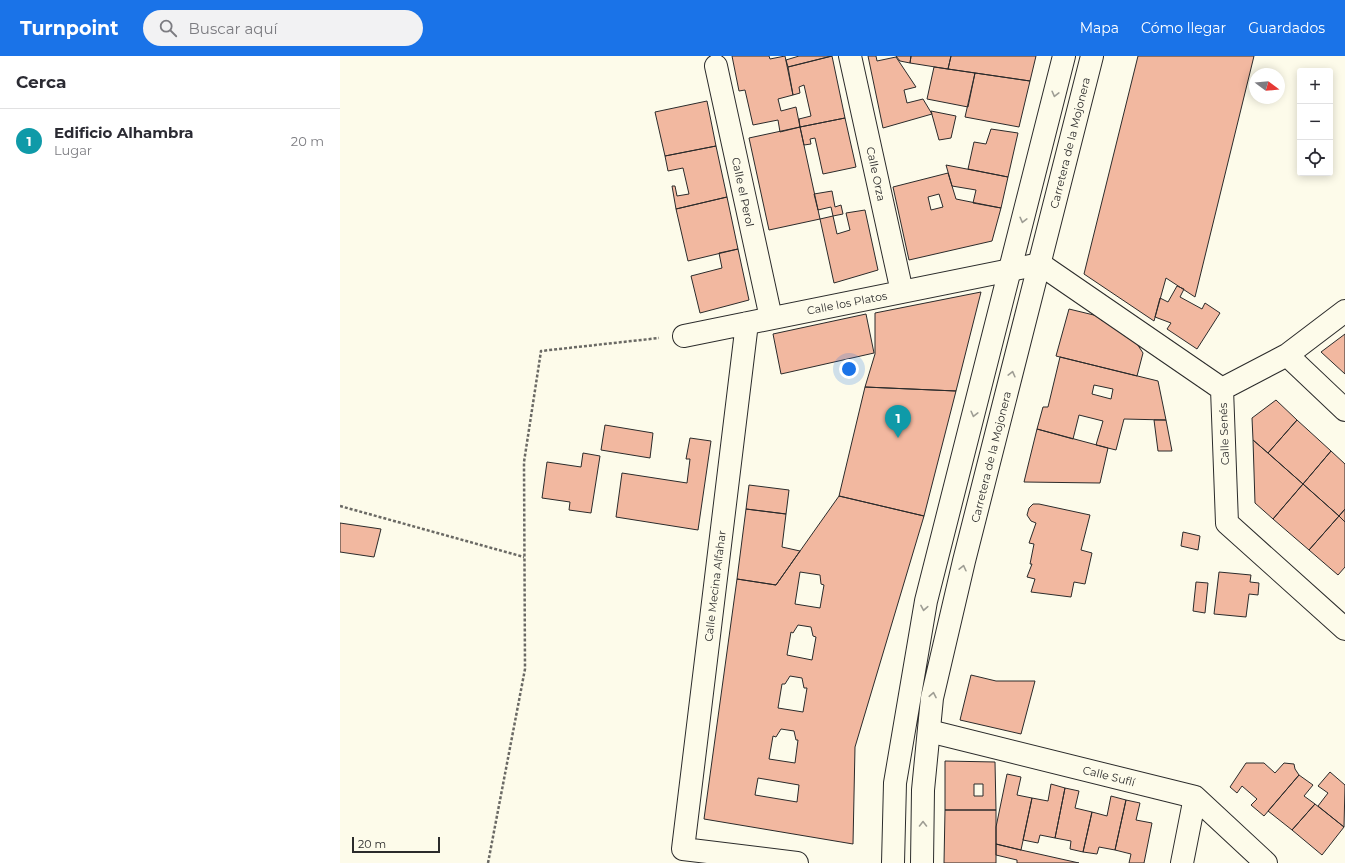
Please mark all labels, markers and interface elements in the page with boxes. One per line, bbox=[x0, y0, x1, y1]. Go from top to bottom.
search box bbox=[143, 10, 423, 46]
text: Turnpoint bbox=[20, 17, 119, 40]
icon: search bbox=[157, 17, 179, 39]
text: Buscar aquí bbox=[189, 19, 278, 38]
text: Mapa bbox=[1080, 19, 1119, 37]
text: Cómo llegar bbox=[1141, 19, 1226, 37]
text: Guardados bbox=[1248, 19, 1325, 37]
north arrow bbox=[1249, 68, 1285, 104]
map controls bbox=[1297, 68, 1333, 176]
button: + bbox=[1297, 68, 1333, 104]
text: Cerca bbox=[16, 72, 66, 92]
street label: Carretera de la Mojonera bbox=[1047, 76, 1093, 210]
one-way arrow bbox=[1051, 91, 1059, 97]
button: − bbox=[1297, 104, 1333, 140]
text: Edificio Alhambra bbox=[54, 123, 194, 142]
text: 1 bbox=[26, 133, 32, 149]
text: 20 m bbox=[291, 133, 324, 149]
button: locate bbox=[1297, 140, 1333, 176]
text: Lugar bbox=[54, 142, 92, 158]
street label: Calle Orza bbox=[863, 145, 889, 203]
street label: Calle el Perol bbox=[729, 156, 757, 228]
one-way arrow bbox=[1020, 217, 1028, 223]
street label: Calle los Platos bbox=[806, 288, 889, 318]
your location bbox=[839, 359, 859, 379]
one-way arrow bbox=[1007, 371, 1016, 378]
street label: Carretera de la Mojonera bbox=[968, 390, 1014, 524]
street label: Calle Senés bbox=[1216, 402, 1232, 465]
pin: 1 bbox=[885, 405, 911, 438]
one-way arrow bbox=[970, 410, 979, 417]
street label: Calle Mecina Alfahar bbox=[701, 530, 729, 642]
one-way arrow bbox=[958, 565, 966, 571]
one-way arrow bbox=[921, 605, 929, 611]
one-way arrow bbox=[929, 691, 937, 698]
street label: Calle Suflí bbox=[1081, 763, 1138, 790]
one-way arrow bbox=[918, 821, 927, 827]
scale bar bbox=[352, 835, 440, 854]
text: 20 m bbox=[358, 837, 386, 851]

